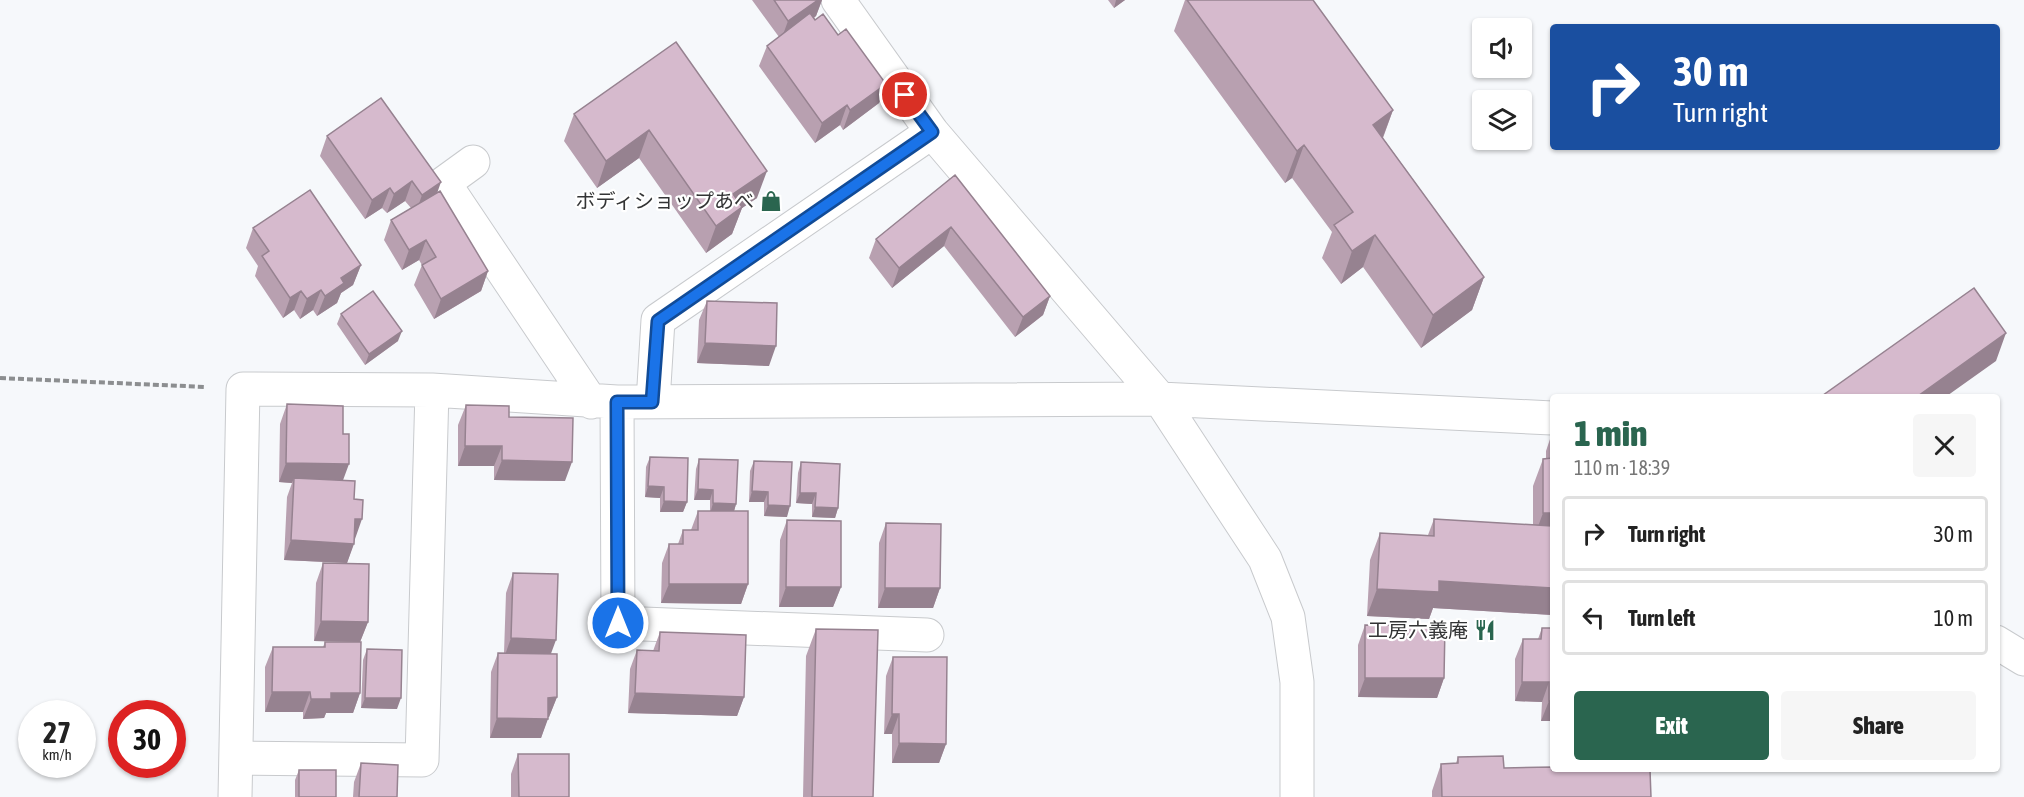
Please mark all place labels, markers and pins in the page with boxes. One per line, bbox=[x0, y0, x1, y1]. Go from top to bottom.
pin bbox=[879, 69, 930, 120]
place label: ボディショップあべ bbox=[575, 189, 754, 212]
shop icon: ボディショップあべ bbox=[759, 189, 783, 213]
place label: 工房六義庵 bbox=[1368, 618, 1468, 641]
restaurant icon: 工房六義庵 bbox=[1473, 618, 1497, 642]

